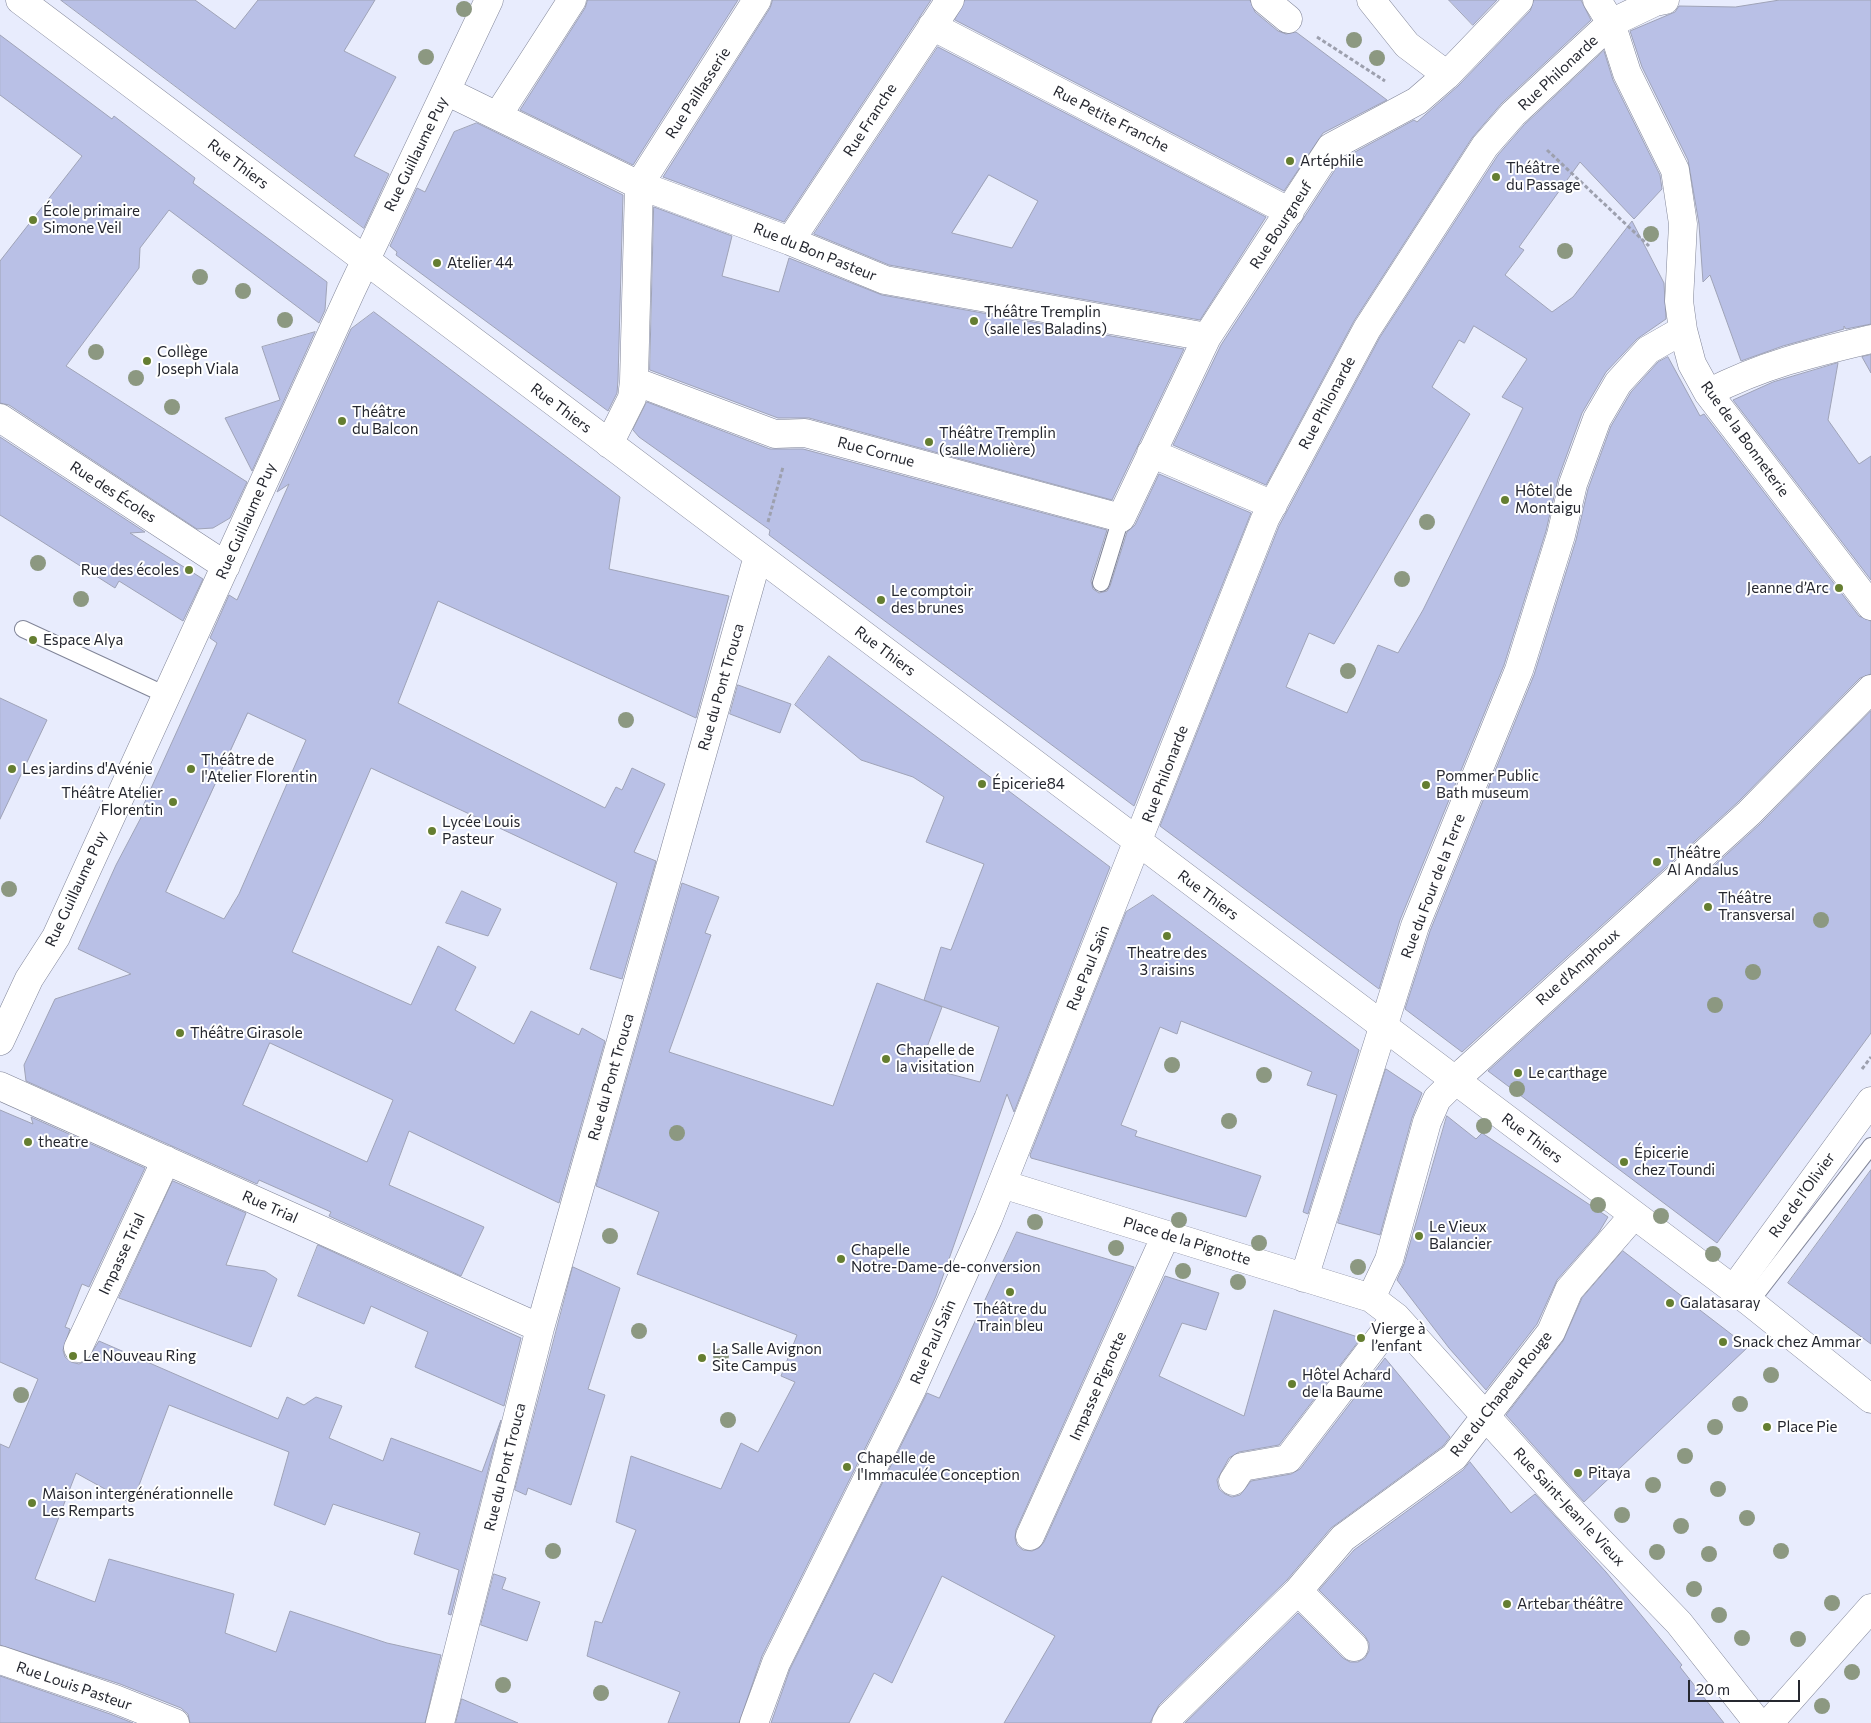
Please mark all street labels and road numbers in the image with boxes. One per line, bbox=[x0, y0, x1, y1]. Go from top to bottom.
street label: Rue Philonarde bbox=[1514, 31, 1602, 115]
street label: Rue Paillasserie bbox=[662, 44, 734, 142]
street label: Rue Franche bbox=[840, 80, 900, 160]
street label: Rue Petite Franche bbox=[1050, 82, 1172, 156]
street label: Rue Guillaume Puy bbox=[380, 94, 452, 214]
street label: Rue Thiers bbox=[204, 135, 272, 193]
street label: Rue Bourgneuf bbox=[1246, 178, 1316, 272]
street label: Rue du Bon Pasteur bbox=[751, 219, 879, 285]
street label: Rue Philonarde bbox=[1295, 354, 1359, 452]
street label: Rue de la Bonneterie bbox=[1697, 378, 1793, 500]
street label: Rue Thiers bbox=[527, 379, 595, 437]
street label: Rue Cornue bbox=[835, 433, 917, 471]
street label: Rue des Écoles bbox=[66, 457, 160, 527]
street label: Rue Guillaume Puy bbox=[212, 460, 280, 582]
street label: Rue du Pont Trouca bbox=[694, 621, 748, 753]
street label: Rue Thiers bbox=[851, 622, 919, 680]
street label: Rue Philonarde bbox=[1138, 723, 1192, 825]
street label: Rue du Four de la Terre bbox=[1397, 811, 1469, 961]
street label: Rue Guillaume Puy bbox=[41, 828, 111, 950]
street label: Rue Thiers bbox=[1174, 866, 1242, 924]
street label: Rue Paul Saïn bbox=[1063, 923, 1113, 1013]
street label: Rue d'Amphoux bbox=[1533, 925, 1623, 1009]
street label: Rue du Pont Trouca bbox=[584, 1011, 638, 1143]
street label: Rue Thiers bbox=[1498, 1109, 1566, 1167]
street label: Rue de l'Olivier bbox=[1765, 1149, 1839, 1241]
street label: Rue Trial bbox=[239, 1187, 301, 1227]
street label: Impasse Trial bbox=[95, 1210, 149, 1298]
street label: Place de la Pignotte bbox=[1121, 1213, 1253, 1269]
street label: Rue Paul Saïn bbox=[906, 1297, 960, 1387]
street label: Rue du Chapeau Rouge bbox=[1446, 1328, 1556, 1460]
street label: Impasse Pignotte bbox=[1066, 1329, 1130, 1443]
street label: Rue du Pont Trouca bbox=[480, 1401, 530, 1533]
street label: Rue Saint-Jean le Vieux bbox=[1509, 1444, 1629, 1570]
street label: Rue Louis Pasteur bbox=[14, 1658, 134, 1714]

